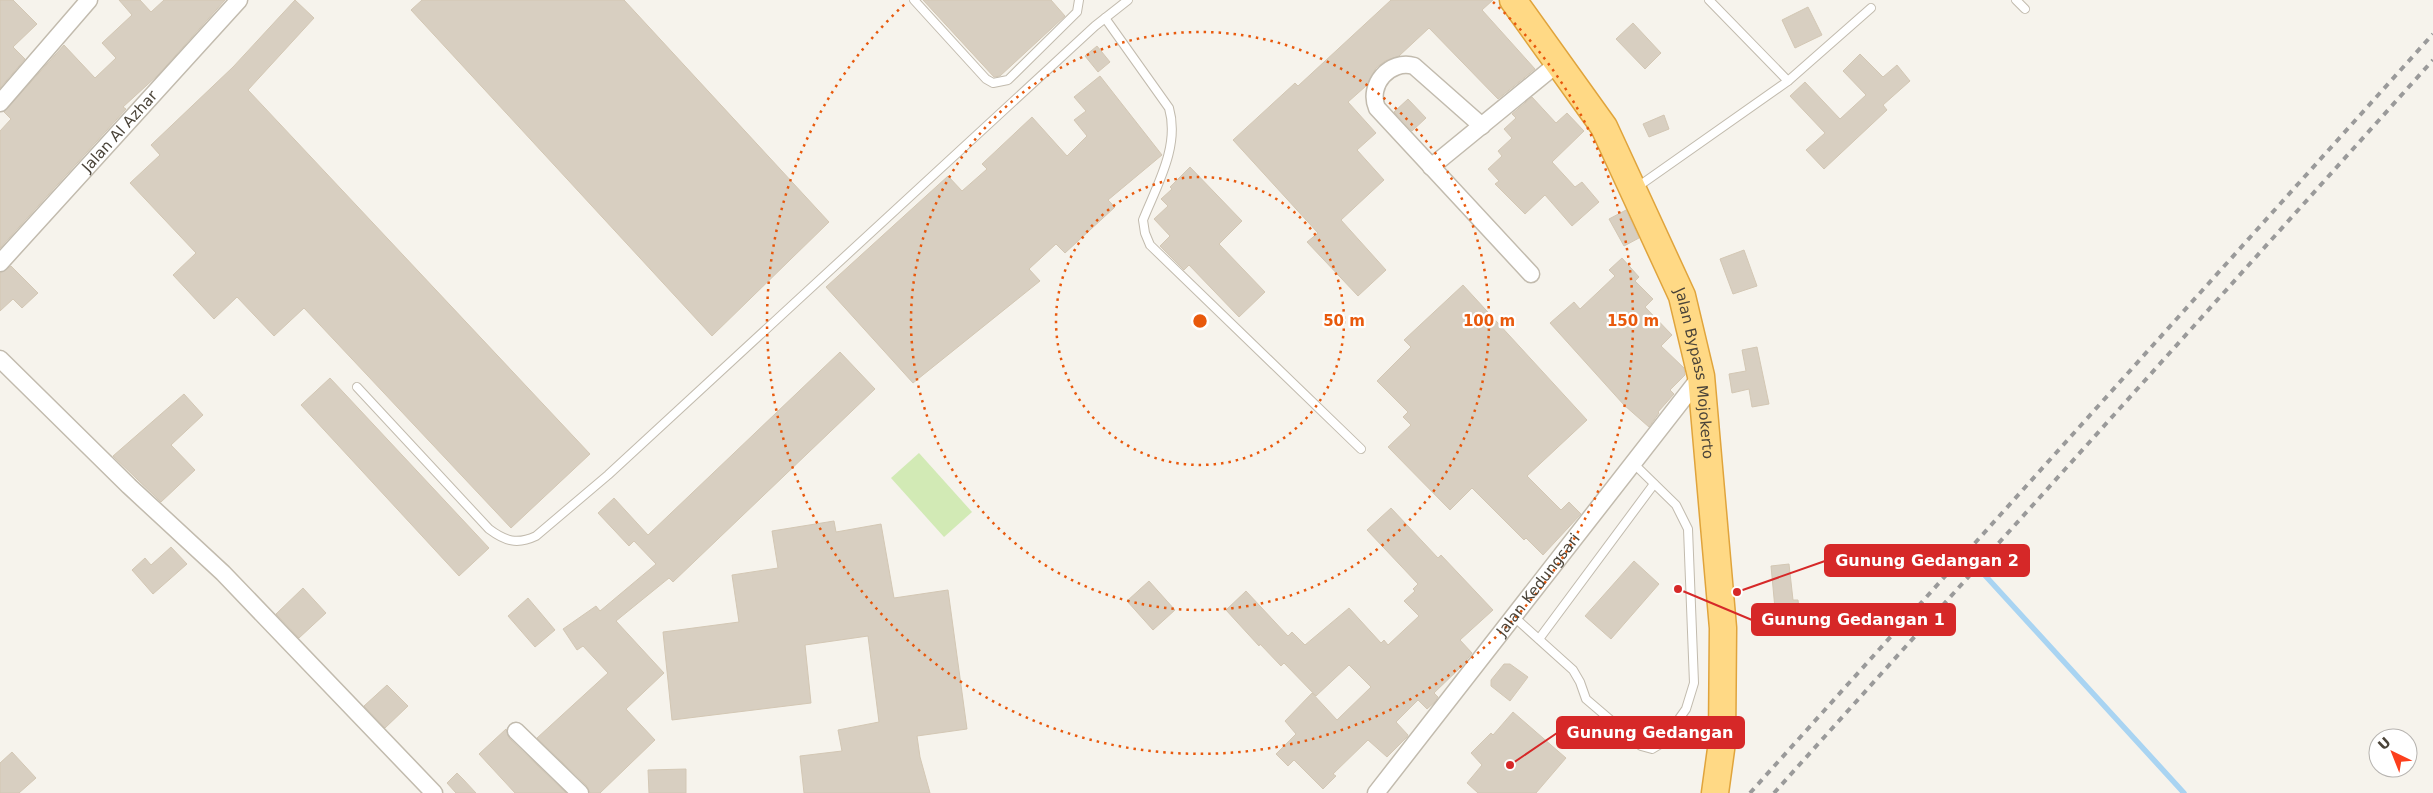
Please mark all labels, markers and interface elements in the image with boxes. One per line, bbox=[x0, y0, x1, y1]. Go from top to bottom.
street label: Jalan Al Azhar bbox=[78, 86, 162, 176]
street label: Jalan Bypass Mojokerto bbox=[1670, 284, 1717, 460]
centre of rings bbox=[1191, 312, 1209, 330]
text: 50 m bbox=[1323, 312, 1365, 330]
text: 100 m bbox=[1463, 312, 1515, 330]
text: 150 m bbox=[1607, 312, 1659, 330]
street label: Jalan Kedungsari bbox=[1492, 530, 1584, 640]
callout: Gunung Gedangan 2 bbox=[1825, 545, 2029, 576]
text: Gunung Gedangan 2 bbox=[1835, 551, 2019, 570]
callout: Gunung Gedangan 1 bbox=[1752, 604, 1955, 635]
text: Gunung Gedangan 1 bbox=[1761, 610, 1945, 629]
callout: Gunung Gedangan bbox=[1557, 717, 1744, 748]
text: Gunung Gedangan bbox=[1567, 723, 1733, 742]
north arrow bbox=[2368, 728, 2418, 778]
text: U bbox=[2375, 734, 2394, 753]

